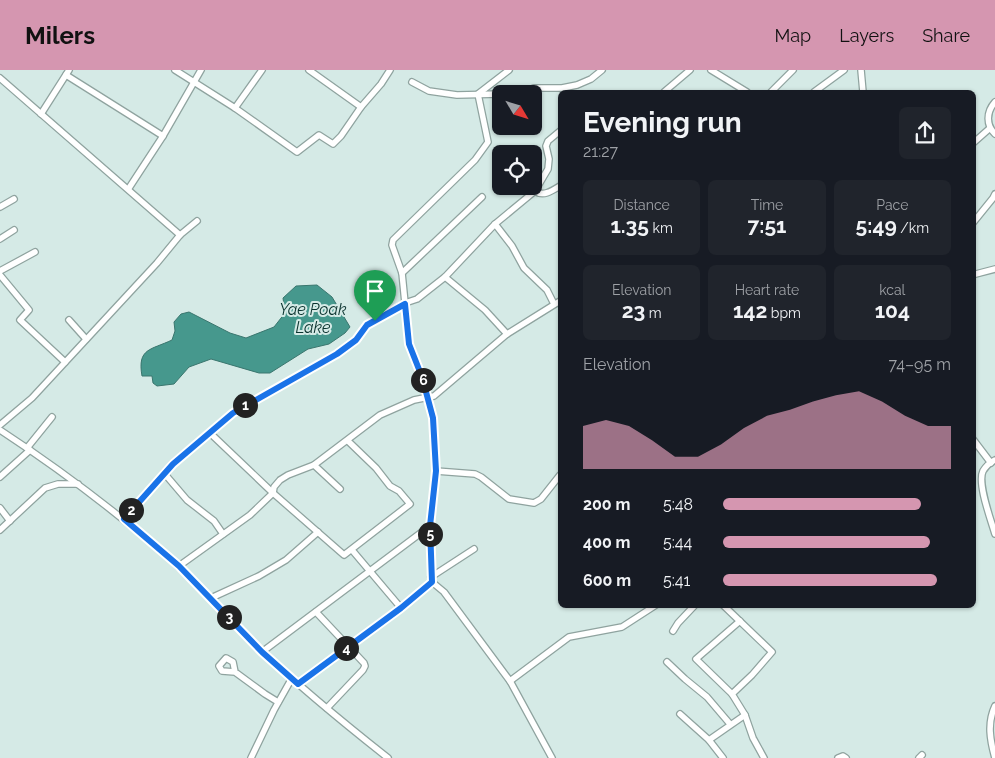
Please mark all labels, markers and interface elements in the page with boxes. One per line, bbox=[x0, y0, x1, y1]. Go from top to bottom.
text: Milers bbox=[25, 21, 95, 50]
text: Map bbox=[775, 25, 811, 46]
text: Layers bbox=[839, 25, 894, 46]
text: Share bbox=[922, 25, 970, 46]
north arrow bbox=[492, 85, 542, 135]
map controls bbox=[492, 85, 542, 195]
text: Evening run bbox=[583, 106, 742, 139]
button: share bbox=[899, 107, 951, 159]
text: 21:27 bbox=[583, 142, 618, 161]
button: locate bbox=[492, 145, 542, 195]
text: Distance bbox=[614, 197, 670, 213]
text: Time bbox=[751, 197, 783, 213]
text: Pace bbox=[876, 197, 908, 213]
text: 1.35 bbox=[611, 213, 649, 238]
text: 7:51 bbox=[748, 213, 786, 238]
text: 5:49 bbox=[856, 213, 897, 238]
text: km bbox=[649, 220, 673, 236]
text: /km bbox=[897, 220, 929, 236]
pin bbox=[354, 270, 396, 321]
icon: arrive bbox=[361, 277, 389, 305]
text: Elevation bbox=[612, 282, 671, 298]
text: Heart rate bbox=[735, 282, 799, 298]
text: kcal bbox=[879, 282, 905, 298]
text: 23 bbox=[622, 298, 645, 323]
text: 142 bbox=[733, 298, 767, 323]
text: 104 bbox=[875, 298, 910, 323]
water label: Yae Poak Lake bbox=[279, 300, 347, 337]
text: m bbox=[645, 305, 662, 321]
text: bpm bbox=[767, 305, 801, 321]
text: Elevation bbox=[583, 355, 651, 374]
text: 74–95 m bbox=[889, 355, 951, 374]
pin: 6 bbox=[410, 368, 436, 392]
text: 6 bbox=[419, 372, 428, 388]
pin: 1 bbox=[232, 392, 258, 418]
text: 1 bbox=[242, 397, 249, 413]
text: 200 m bbox=[583, 495, 630, 514]
text: 5:48 bbox=[663, 495, 693, 514]
pin: 2 bbox=[118, 498, 144, 522]
text: 2 bbox=[128, 502, 135, 518]
pin: 5 bbox=[418, 522, 442, 546]
text: 5 bbox=[427, 526, 434, 542]
text: 400 m bbox=[583, 533, 631, 552]
text: 5:44 bbox=[663, 533, 692, 552]
text: 600 m bbox=[583, 571, 631, 590]
text: 5:41 bbox=[663, 571, 690, 590]
pin: 3 bbox=[216, 604, 242, 630]
text: 3 bbox=[226, 609, 233, 625]
pin: 4 bbox=[334, 636, 358, 660]
text: 4 bbox=[343, 640, 351, 656]

